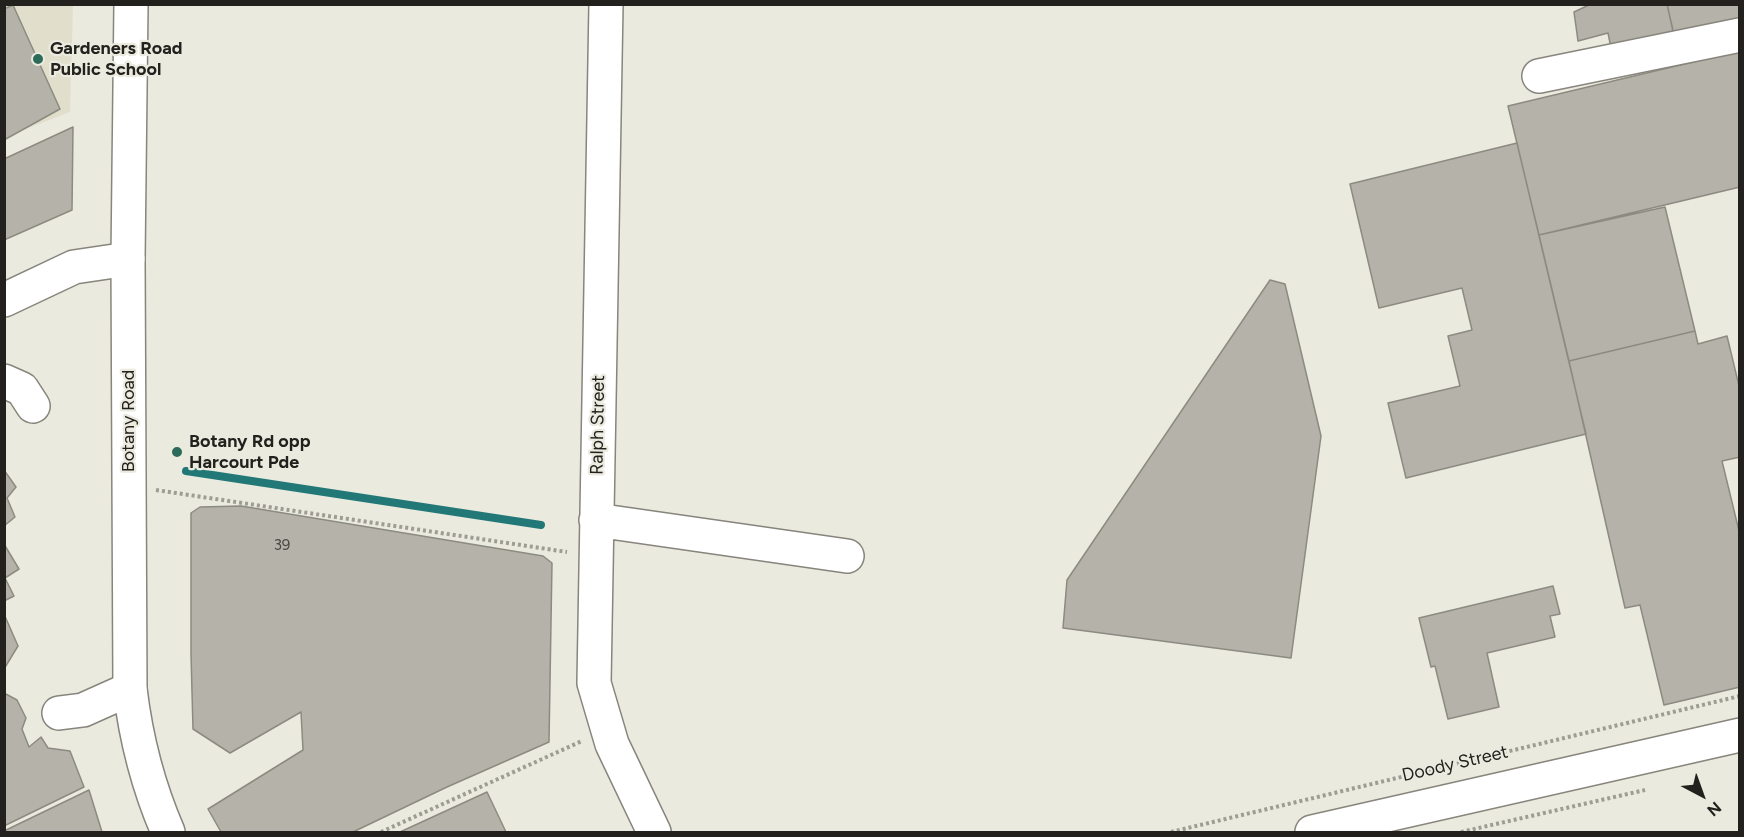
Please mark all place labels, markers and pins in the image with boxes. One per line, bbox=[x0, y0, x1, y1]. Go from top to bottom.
place label: Gardeners Road Public School bbox=[50, 38, 183, 80]
marker: Gardeners Road Public School bbox=[31, 52, 45, 66]
place label: Botany Rd opp Harcourt Pde bbox=[189, 431, 310, 474]
marker: Botany Rd opp Harcourt Pde bbox=[170, 445, 184, 459]

